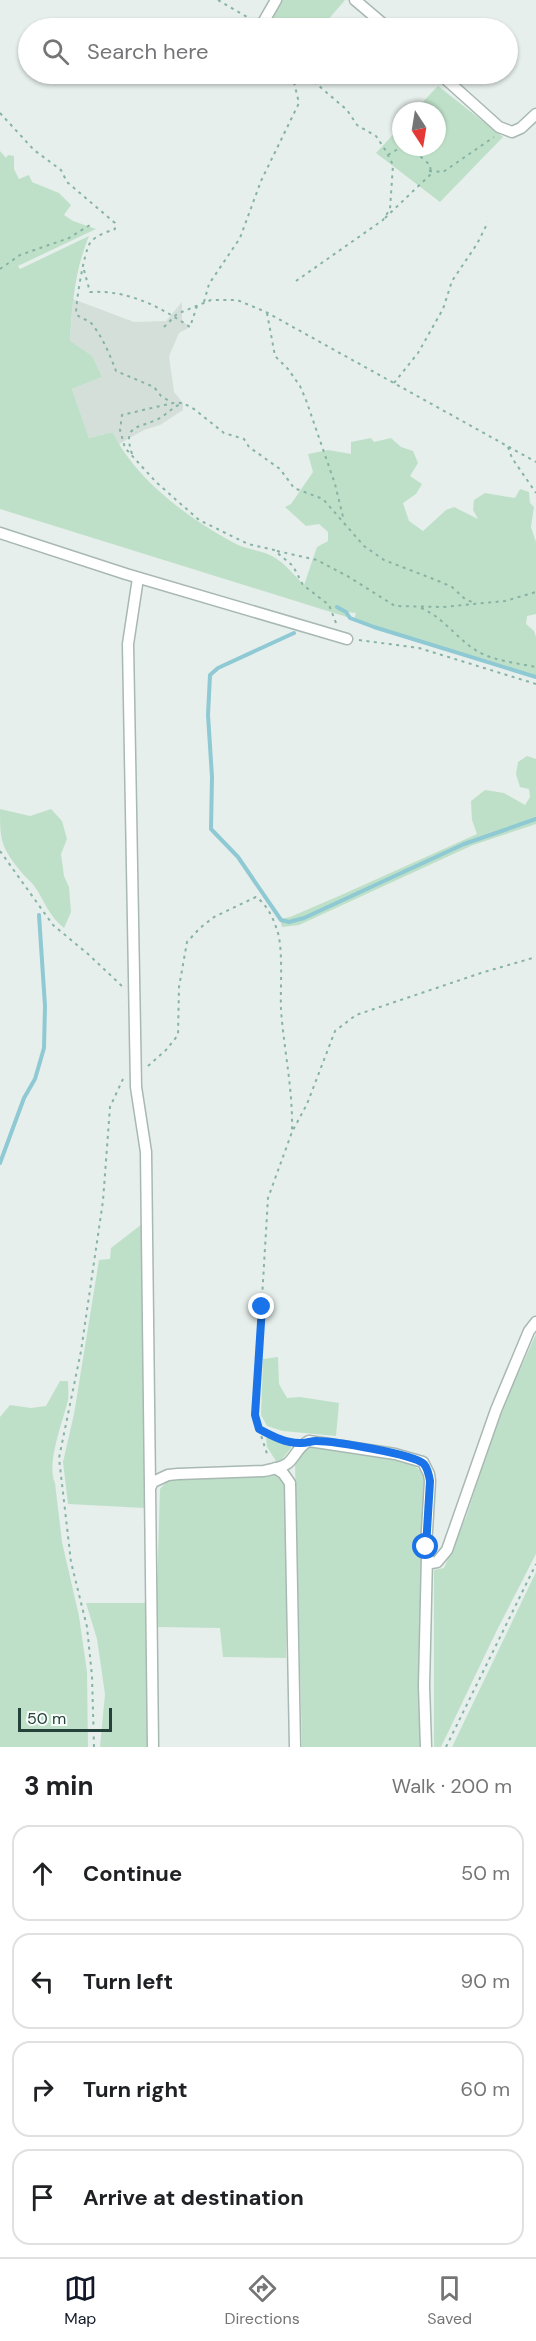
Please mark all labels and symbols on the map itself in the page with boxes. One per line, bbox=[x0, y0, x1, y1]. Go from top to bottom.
north arrow bbox=[392, 102, 446, 156]
route end bbox=[248, 1293, 274, 1319]
route start bbox=[412, 1533, 438, 1559]
scale bar bbox=[18, 1705, 112, 1732]

